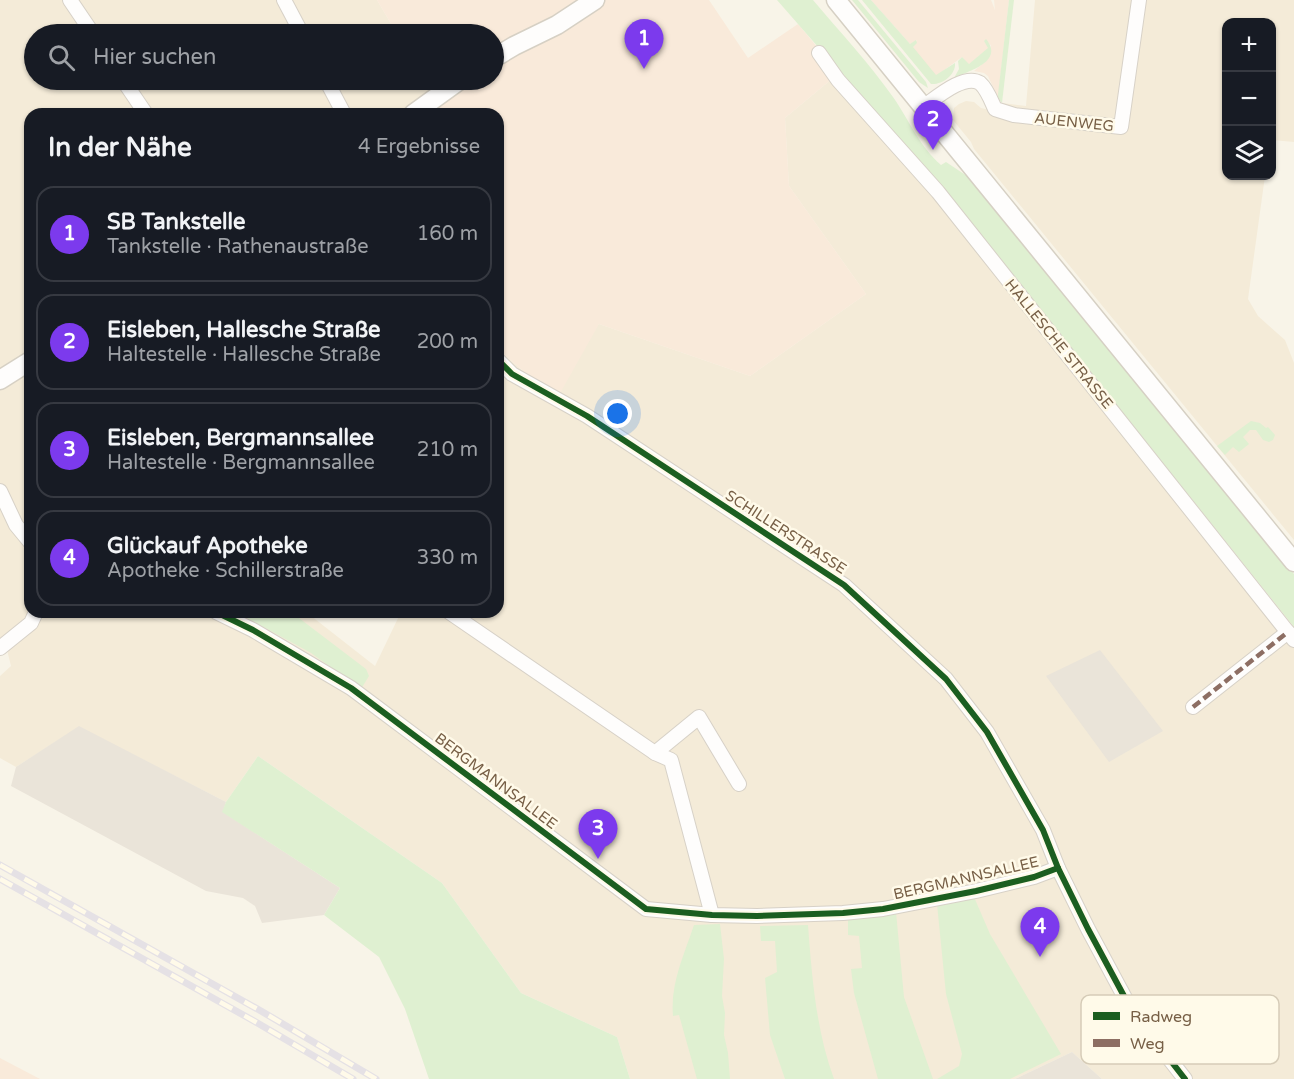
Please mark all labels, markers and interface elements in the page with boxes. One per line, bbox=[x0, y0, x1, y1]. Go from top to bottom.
map controls bbox=[1222, 18, 1276, 180]
button: + bbox=[1222, 18, 1276, 72]
pin: 1 bbox=[624, 20, 664, 69]
search box bbox=[24, 24, 504, 90]
icon: search bbox=[45, 41, 78, 74]
text: Hier suchen bbox=[93, 44, 216, 70]
button: − bbox=[1222, 72, 1276, 126]
pin: 2 bbox=[914, 100, 952, 150]
street label: AUENWEG bbox=[1033, 109, 1115, 135]
button: layers bbox=[1222, 126, 1276, 180]
text: In der Nähe bbox=[48, 132, 192, 163]
text: 4 Ergebnisse bbox=[358, 135, 480, 159]
text: SB Tankstelle bbox=[107, 209, 245, 235]
text: 1 bbox=[63, 222, 76, 246]
text: 160 m bbox=[417, 222, 478, 246]
text: Tankstelle · Rathenaustraße bbox=[107, 235, 368, 259]
street label: HALLESCHE STRASSE bbox=[1001, 276, 1117, 412]
text: Eisleben, Hallesche Straße bbox=[107, 317, 381, 343]
text: 2 bbox=[63, 330, 76, 354]
text: 200 m bbox=[417, 330, 478, 354]
text: Haltestelle · Hallesche Straße bbox=[107, 343, 381, 367]
your location bbox=[603, 399, 632, 428]
text: Eisleben, Bergmannsallee bbox=[107, 425, 374, 451]
text: 3 bbox=[63, 438, 76, 462]
text: 210 m bbox=[417, 438, 478, 462]
text: Haltestelle · Bergmannsallee bbox=[107, 451, 375, 475]
street label: SCHILLERSTRASSE bbox=[722, 486, 850, 578]
text: Glückauf Apotheke bbox=[107, 533, 308, 559]
text: 4 bbox=[63, 546, 76, 570]
text: 330 m bbox=[417, 546, 478, 570]
text: Apotheke · Schillerstraße bbox=[107, 559, 344, 583]
street label: BERGMANNSALLEE bbox=[431, 729, 561, 833]
pin: 3 bbox=[578, 810, 618, 859]
street label: BERGMANNSALLEE bbox=[892, 853, 1040, 903]
pin: 4 bbox=[1020, 908, 1060, 957]
legend bbox=[1081, 995, 1279, 1064]
text: Radweg bbox=[1130, 1007, 1192, 1027]
text: Weg bbox=[1130, 1034, 1165, 1054]

